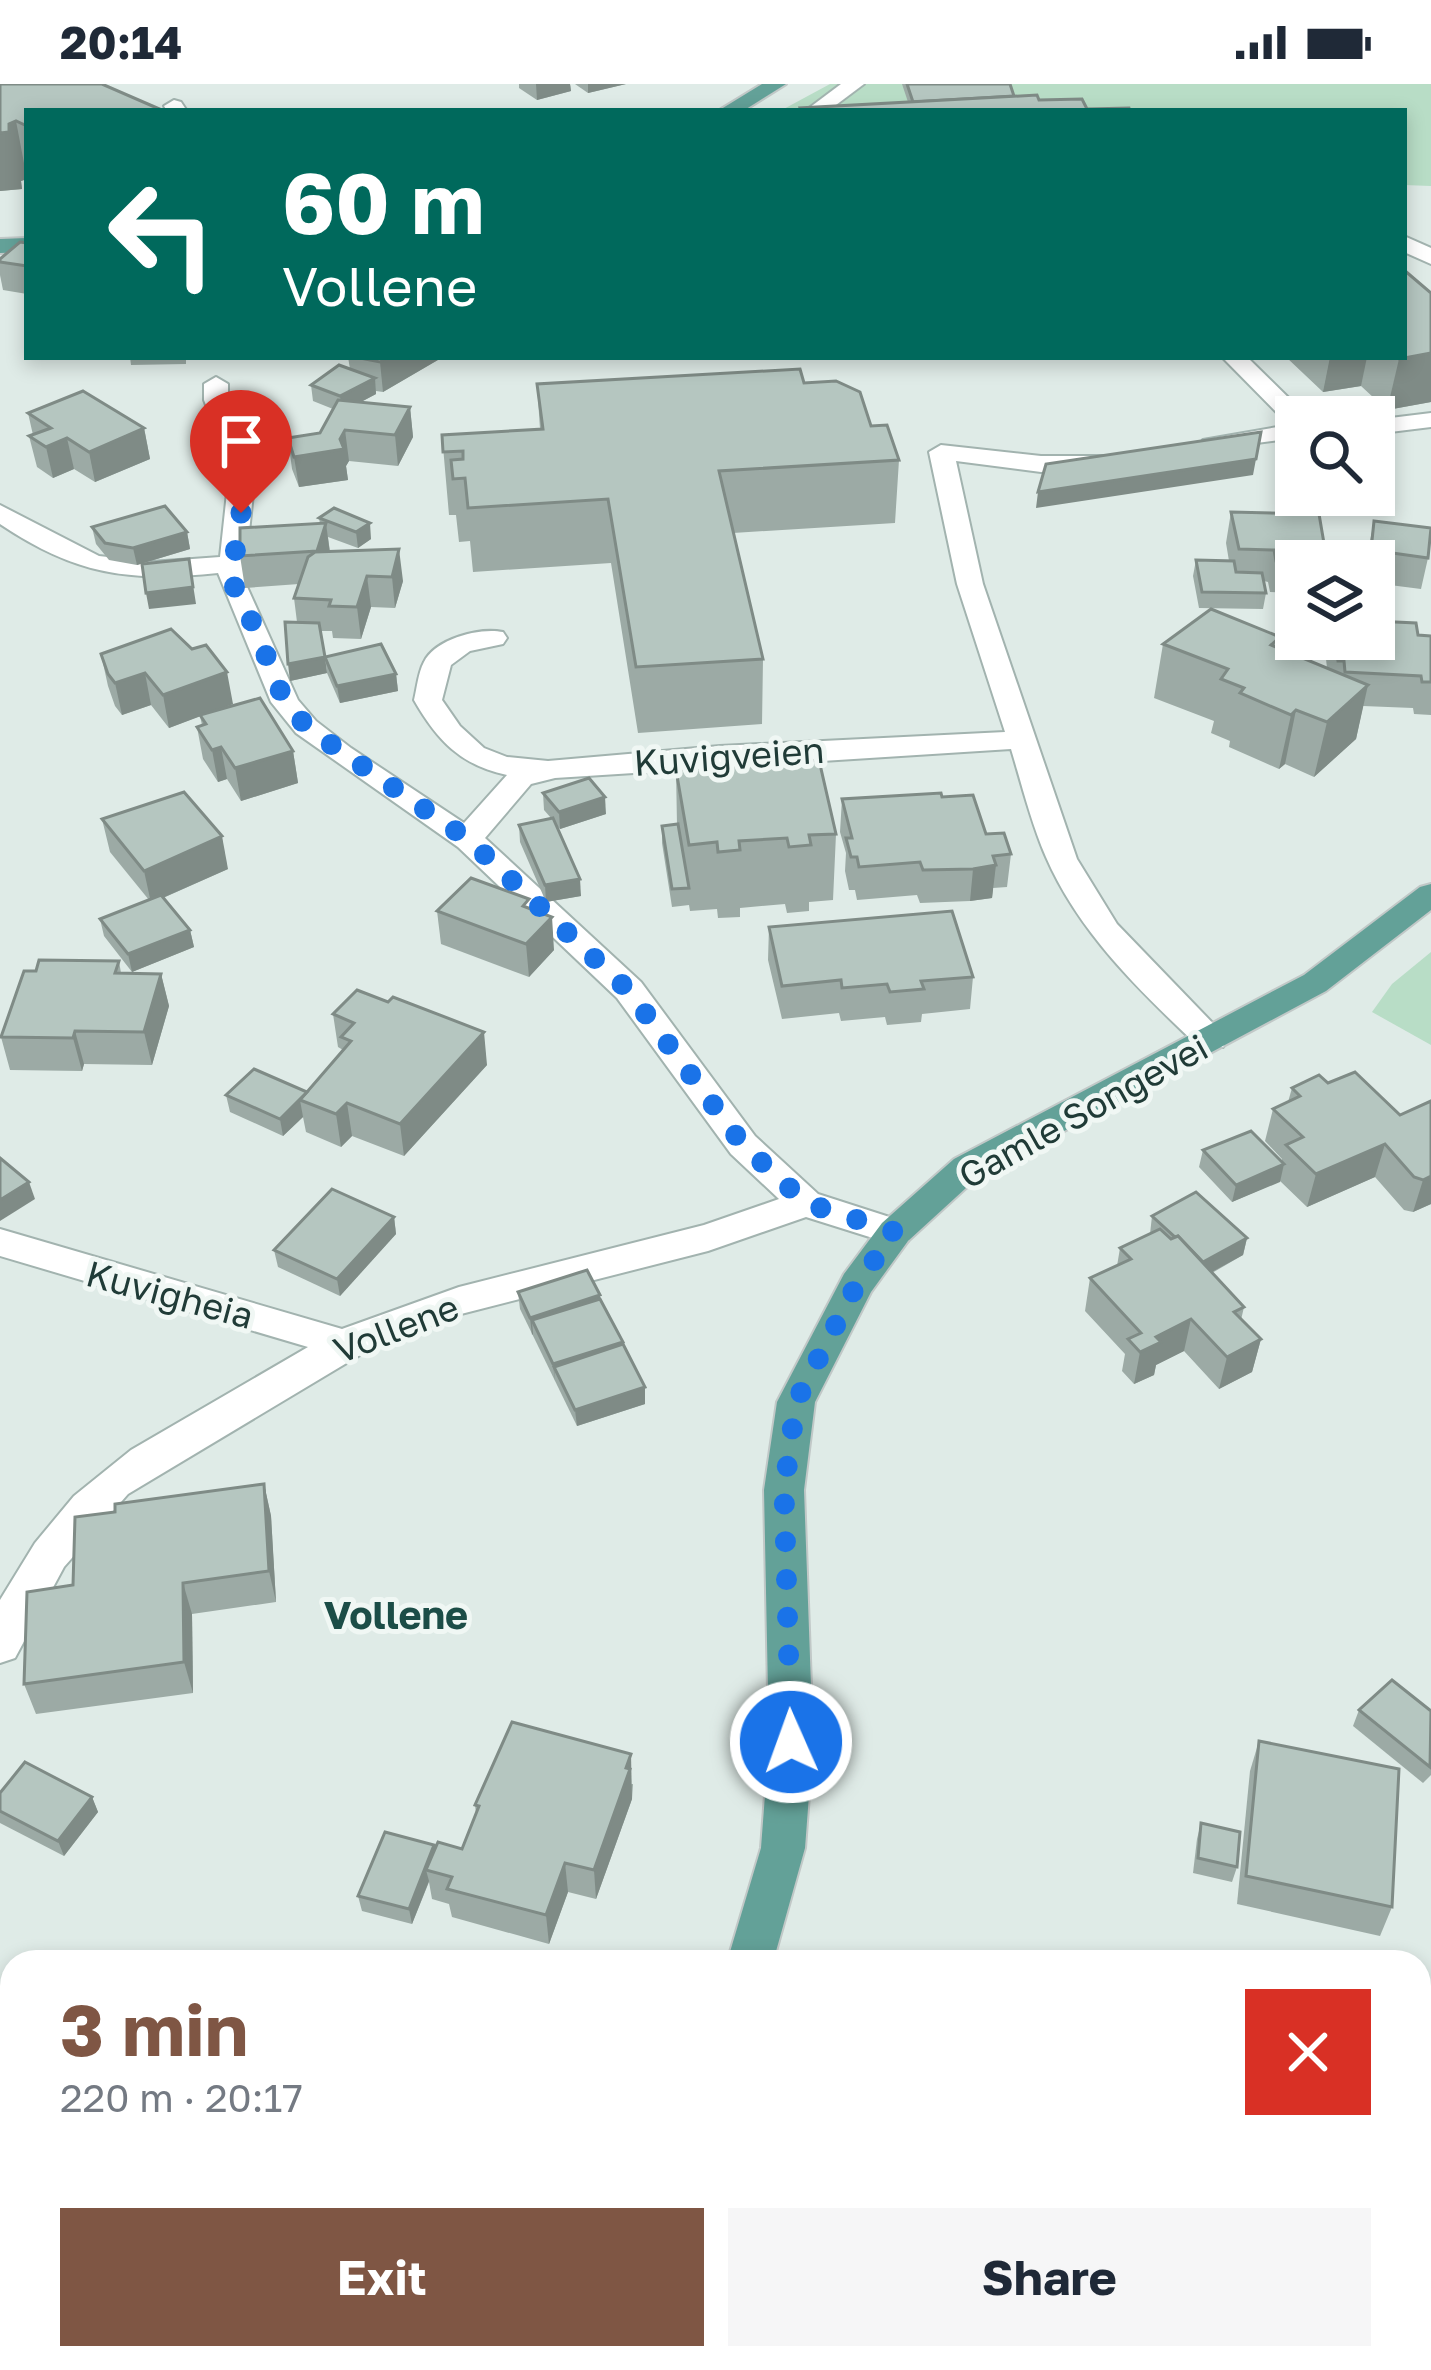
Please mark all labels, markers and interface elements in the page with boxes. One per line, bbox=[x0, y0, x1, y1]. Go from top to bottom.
text: 20:14 bbox=[60, 15, 182, 69]
text: 60 m bbox=[282, 152, 484, 252]
icon: left bbox=[84, 156, 240, 312]
text: Vollene bbox=[282, 253, 477, 318]
pin bbox=[190, 390, 292, 513]
map controls bbox=[1275, 396, 1395, 660]
button: search bbox=[1275, 396, 1395, 516]
icon: arrive bbox=[208, 408, 274, 474]
button: layers bbox=[1275, 540, 1395, 660]
street label: Kuvigveien bbox=[632, 728, 826, 784]
street label: Gamle Songevei bbox=[951, 1025, 1215, 1197]
street label: Kuvigheia bbox=[82, 1251, 258, 1337]
street label: Vollene bbox=[328, 1285, 464, 1371]
district label: Vollene bbox=[324, 1591, 468, 1638]
position arrow bbox=[728, 1679, 854, 1805]
text: 3 min bbox=[60, 1985, 248, 2072]
button: close bbox=[1245, 1989, 1371, 2115]
text: 220 m · 20:17 bbox=[60, 2074, 303, 2121]
button: Exit bbox=[60, 2208, 704, 2346]
button: Share bbox=[728, 2208, 1371, 2346]

